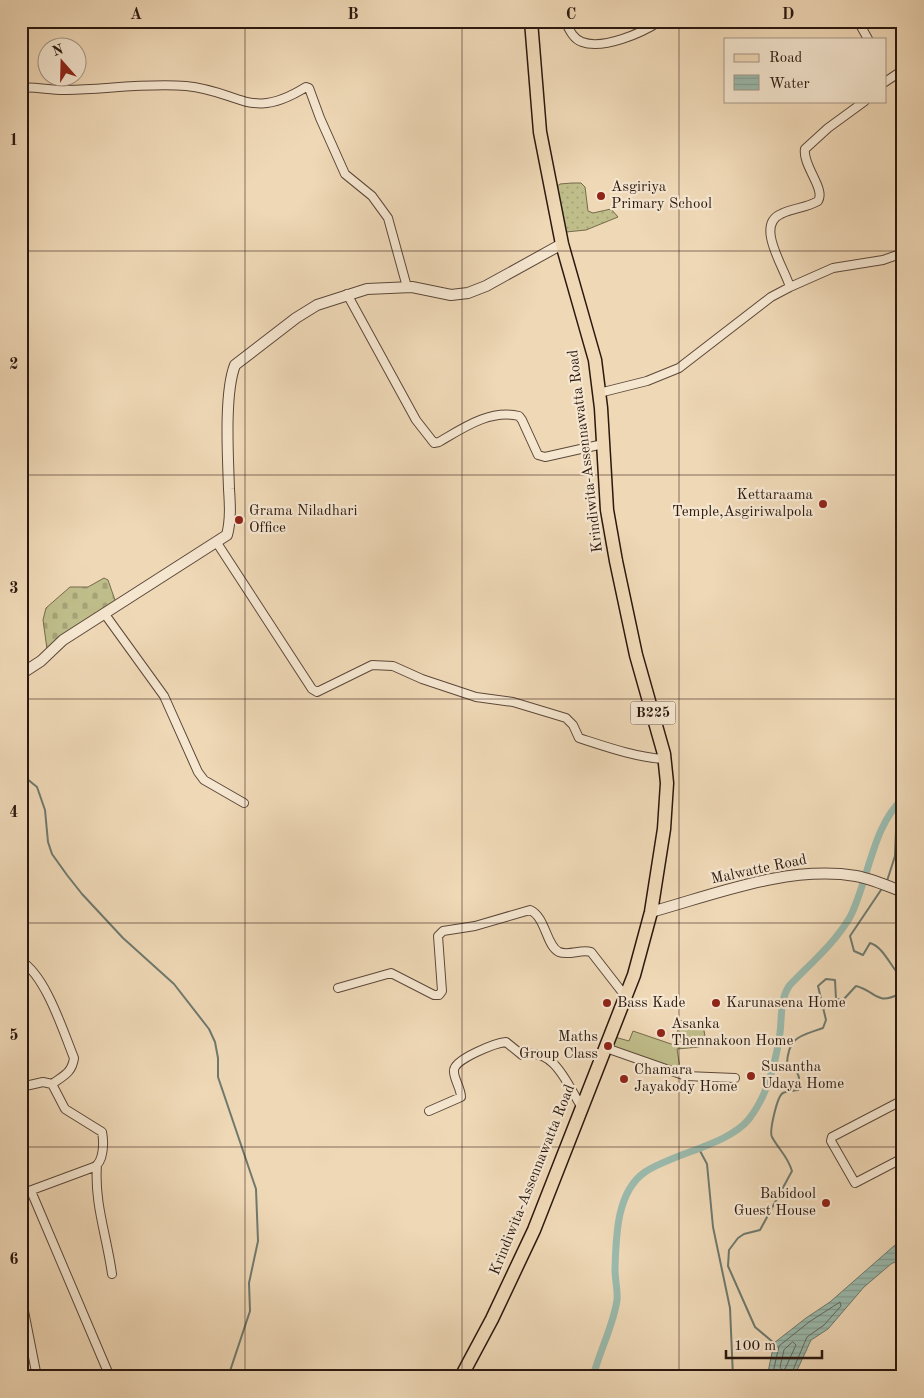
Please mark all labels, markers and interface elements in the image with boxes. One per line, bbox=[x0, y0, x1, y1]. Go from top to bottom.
text: A bbox=[130, 7, 142, 23]
text: B bbox=[347, 7, 359, 23]
text: C bbox=[566, 7, 576, 23]
text: D bbox=[782, 7, 794, 23]
north arrow bbox=[38, 38, 88, 88]
legend bbox=[724, 38, 886, 102]
text: N bbox=[50, 42, 66, 59]
text: Road bbox=[769, 51, 803, 66]
text: Water bbox=[769, 77, 810, 92]
text: 1 bbox=[9, 133, 19, 149]
place label: Asgiriya Primary School bbox=[611, 180, 712, 212]
marker: Asgiriya Primary School bbox=[595, 190, 607, 202]
street label: Krindiwita-Assennawatta Road bbox=[566, 349, 606, 553]
text: 2 bbox=[9, 357, 19, 373]
place label: Kettaraama Temple,Asgiriwalpola bbox=[672, 488, 814, 520]
marker: Kettaraama Temple,Asgiriwalpola bbox=[817, 498, 829, 510]
place label: Grama Niladhari Office bbox=[249, 504, 358, 536]
marker: Grama Niladhari Office bbox=[233, 514, 245, 526]
text: 3 bbox=[9, 581, 19, 597]
road number: B225 bbox=[630, 701, 676, 724]
text: 4 bbox=[9, 805, 19, 821]
street label: Malwatte Road bbox=[710, 852, 808, 887]
place label: Bass Kade bbox=[617, 996, 686, 1011]
place label: Karunasena Home bbox=[726, 996, 846, 1011]
marker: Bass Kade bbox=[601, 997, 613, 1009]
marker: Karunasena Home bbox=[710, 997, 722, 1009]
place label: Asanka Thennakoon Home bbox=[671, 1017, 794, 1049]
marker: Asanka Thennakoon Home bbox=[655, 1027, 667, 1039]
text: 5 bbox=[9, 1028, 19, 1044]
place label: Maths Group Class bbox=[519, 1030, 598, 1062]
marker: Maths Group Class bbox=[602, 1040, 614, 1052]
place label: Susantha Udaya Home bbox=[761, 1060, 844, 1092]
place label: Chamara Jayakody Home bbox=[634, 1063, 738, 1095]
marker: Susantha Udaya Home bbox=[745, 1070, 757, 1082]
marker: Chamara Jayakody Home bbox=[618, 1073, 630, 1085]
street label: Krindiwita-Assennawatta Road bbox=[488, 1082, 578, 1277]
place label: Babidool Guest House bbox=[734, 1187, 816, 1219]
marker: Babidool Guest House bbox=[820, 1197, 832, 1209]
text: 6 bbox=[9, 1252, 19, 1268]
scale bar bbox=[726, 1328, 823, 1360]
text: 100 m bbox=[734, 1339, 776, 1354]

